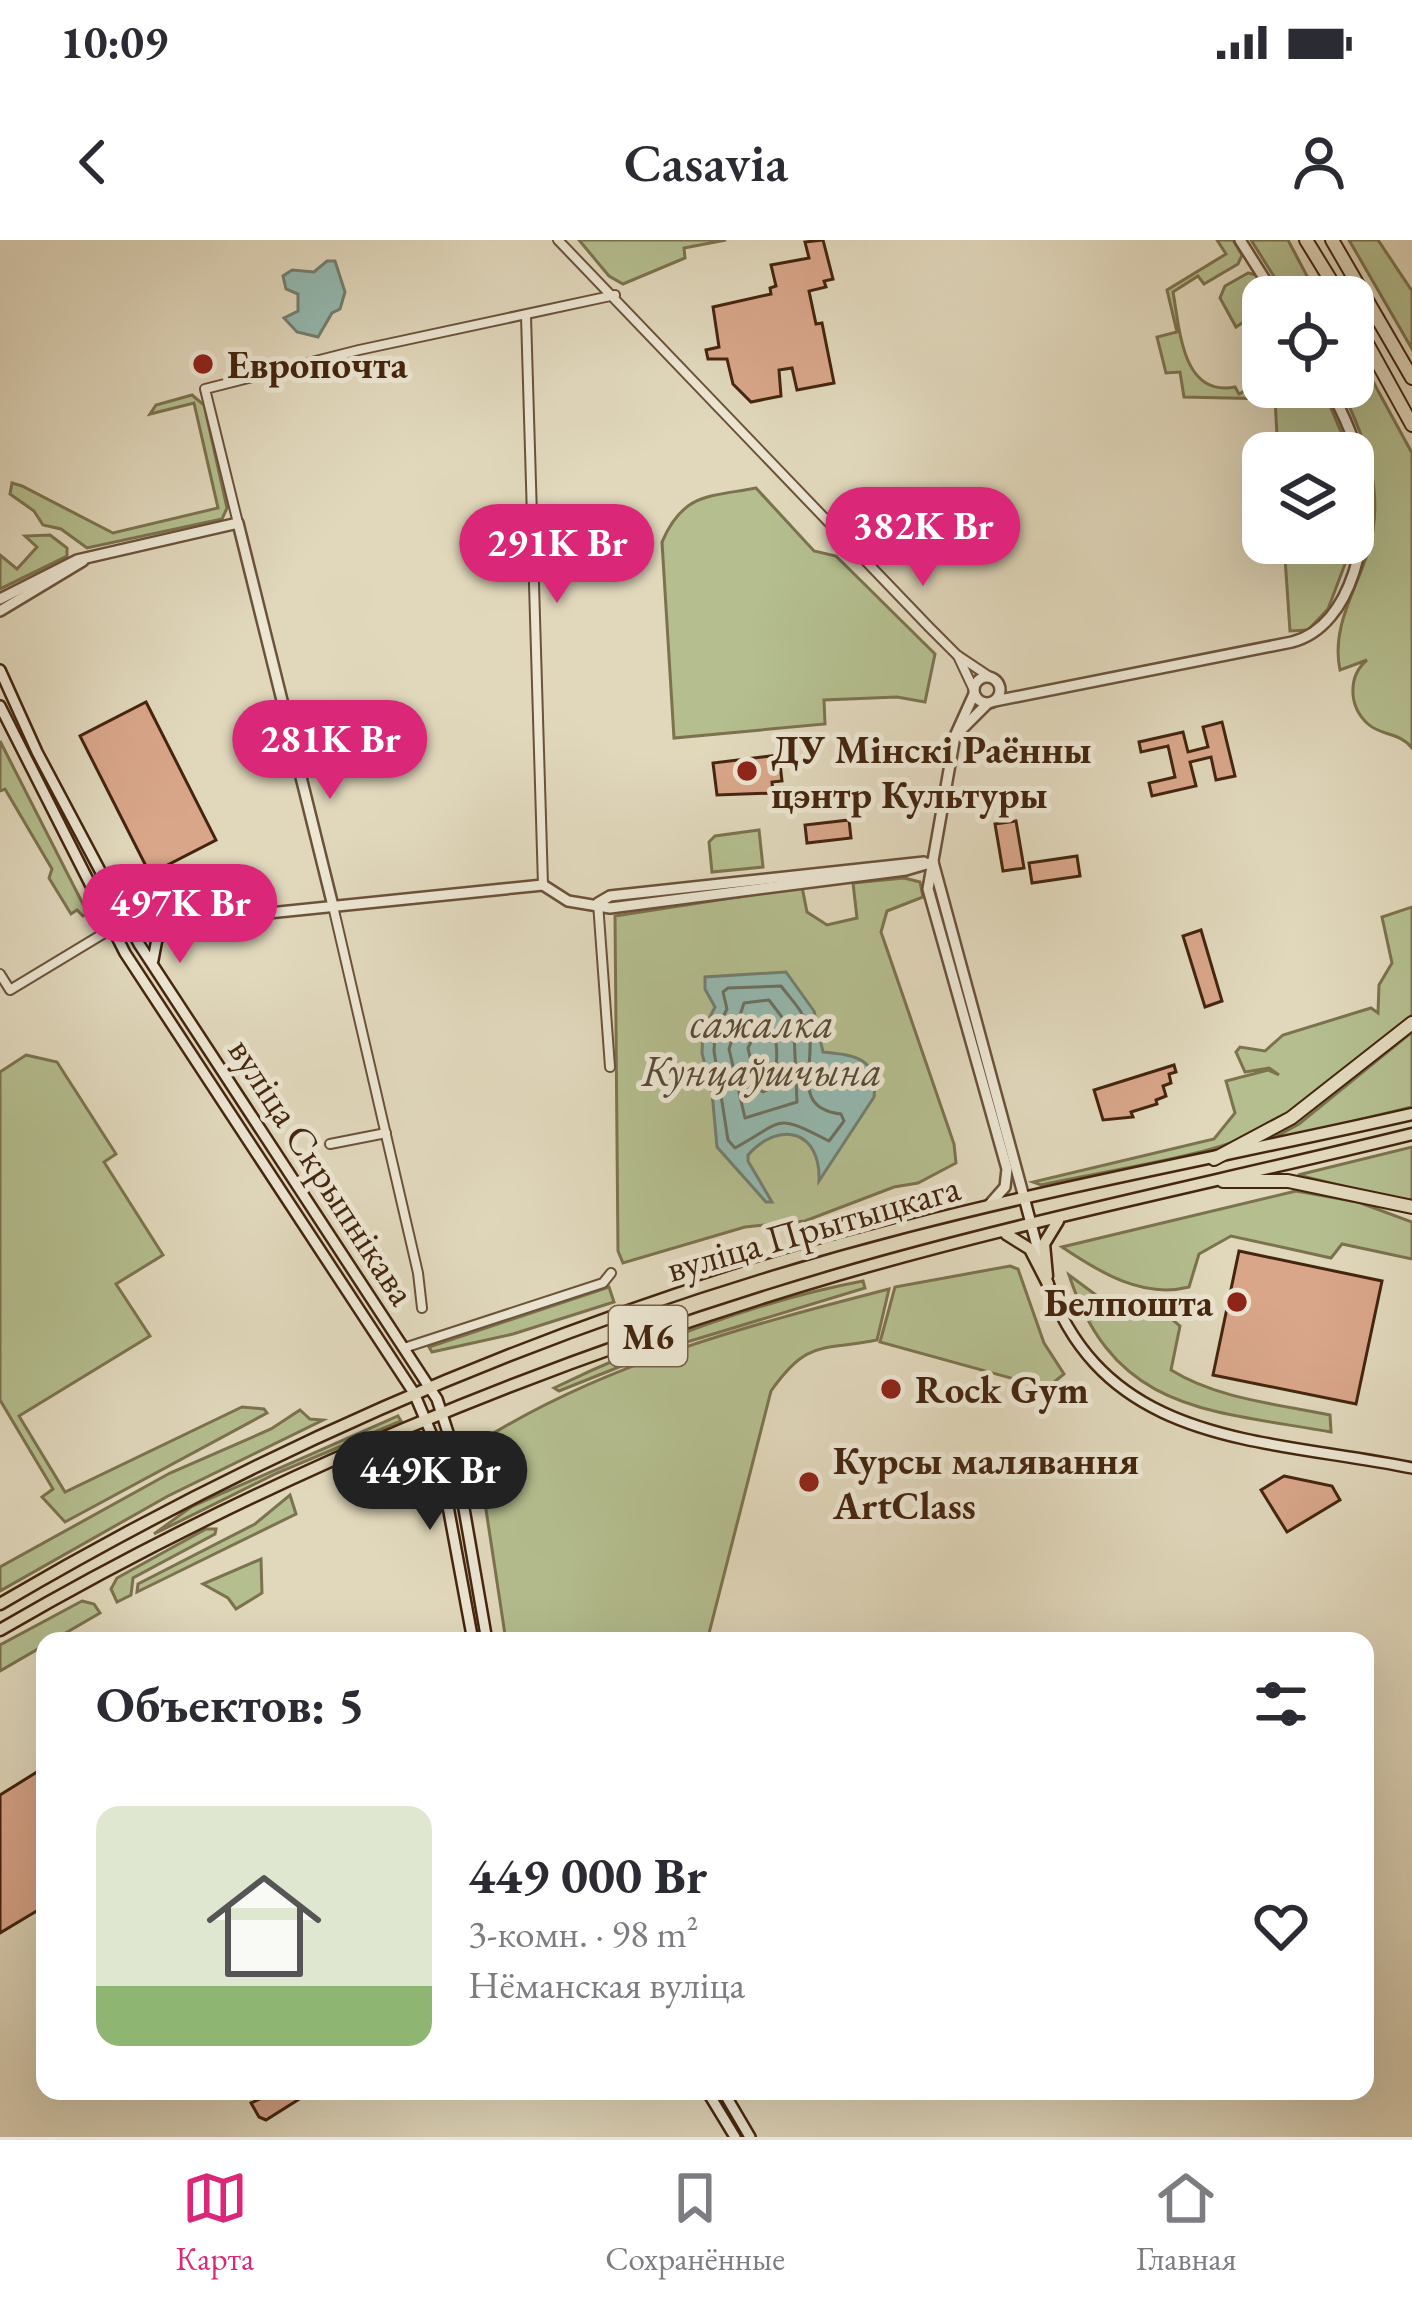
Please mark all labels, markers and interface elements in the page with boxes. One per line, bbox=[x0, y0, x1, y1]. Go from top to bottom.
text: 10:09 bbox=[60, 13, 168, 71]
text: Casavia bbox=[624, 127, 788, 197]
icon: back bbox=[60, 129, 126, 195]
icon: person bbox=[1286, 129, 1352, 195]
map controls bbox=[1242, 276, 1374, 564]
button: locate bbox=[1242, 276, 1374, 408]
place label: Европочта bbox=[227, 339, 409, 390]
marker: Европочта bbox=[190, 351, 216, 377]
button: layers bbox=[1242, 432, 1374, 564]
pin: 382K Br bbox=[812, 487, 1034, 589]
text: 382K Br bbox=[852, 500, 994, 551]
pin: 291K Br bbox=[446, 504, 668, 606]
text: 291K Br bbox=[486, 517, 628, 568]
pin: 281K Br bbox=[219, 700, 441, 802]
text: 281K Br bbox=[259, 713, 401, 764]
place label: ДУ Мінскі Раённы цэнтр Культуры bbox=[771, 724, 1092, 820]
marker: ДУ Мінскі Раённы цэнтр Культуры bbox=[734, 758, 760, 784]
pin: 497K Br bbox=[69, 864, 291, 966]
text: 497K Br bbox=[109, 877, 251, 928]
water label: сажалка Кунцаўшчына bbox=[641, 995, 882, 1098]
street label: вуліца Скрыпнікава bbox=[217, 1028, 428, 1315]
street label: вуліца Прытыцкага bbox=[660, 1161, 966, 1294]
place label: Белпошта bbox=[1044, 1277, 1214, 1328]
marker: Белпошта bbox=[1224, 1289, 1250, 1315]
road number: М6 bbox=[609, 1306, 687, 1366]
place label: Rock Gym bbox=[915, 1364, 1089, 1415]
marker: Rock Gym bbox=[878, 1376, 904, 1402]
pin: 449K Br bbox=[319, 1431, 541, 1533]
place label: Курсы малявання ArtClass bbox=[832, 1435, 1139, 1531]
text: 449K Br bbox=[359, 1444, 501, 1495]
marker: Курсы малявання ArtClass bbox=[796, 1469, 822, 1495]
text: Объектов: 5 bbox=[96, 1671, 365, 1737]
icon: filters bbox=[1248, 1671, 1314, 1737]
text: 449 000 Br bbox=[468, 1842, 707, 1908]
icon: home bbox=[192, 1854, 336, 1998]
icon: heart bbox=[1248, 1893, 1314, 1959]
text: 3-комн. · 98 m² bbox=[468, 1908, 699, 1959]
text: Нёманская вуліца bbox=[468, 1959, 745, 2010]
tab: Карта bbox=[175, 2165, 254, 2280]
tab: Сохранённые bbox=[605, 2165, 785, 2280]
tab: Главная bbox=[1136, 2165, 1237, 2280]

